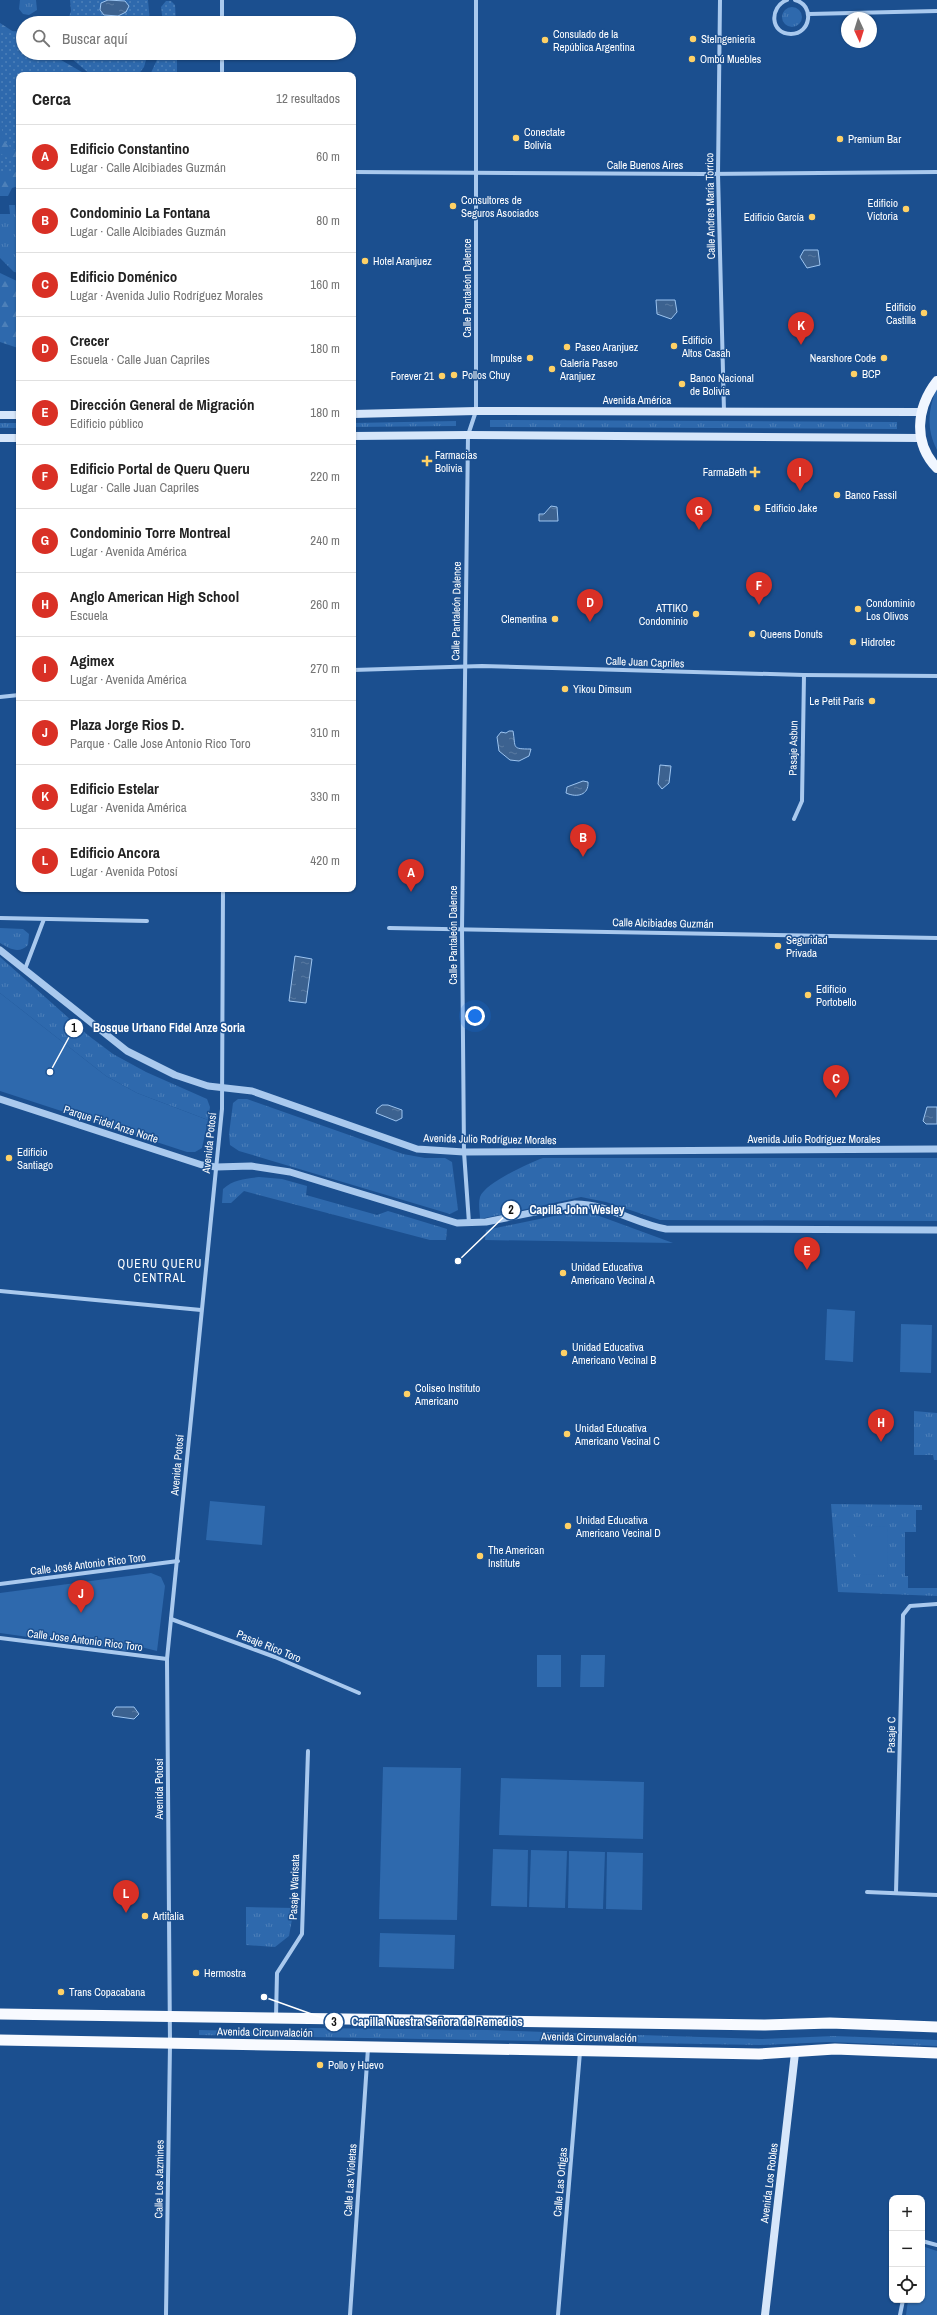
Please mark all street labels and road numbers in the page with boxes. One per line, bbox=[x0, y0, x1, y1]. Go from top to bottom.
street label: Calle Andres María Torrico bbox=[702, 153, 718, 259]
street label: Calle Buenos Aires bbox=[607, 158, 684, 172]
street label: Calle Pantaleón Dalence bbox=[460, 238, 474, 338]
street label: Avenida América bbox=[602, 393, 671, 407]
street label: Calle Pantaleón Dalence bbox=[448, 561, 464, 661]
street label: Calle Juan Capriles bbox=[605, 654, 685, 670]
street label: Pasaje Asbun bbox=[786, 720, 800, 776]
street label: Calle Pantaleón Dalence bbox=[446, 885, 460, 985]
street label: Calle Alcibiades Guzmán bbox=[612, 915, 714, 931]
street label: Parque Fidel Anze Norte bbox=[62, 1102, 160, 1146]
street label: Avenida Potosí bbox=[199, 1111, 219, 1175]
street label: Avenida Julio Rodríguez Morales bbox=[422, 1131, 557, 1147]
street label: Avenida Julio Rodríguez Morales bbox=[746, 1132, 881, 1146]
street label: Avenida Potosí bbox=[167, 1434, 187, 1497]
street label: Calle José Antonio Rico Toro bbox=[29, 1550, 147, 1578]
street label: Calle Jose Antonio Rico Toro bbox=[26, 1626, 144, 1654]
street label: Pasaje Rico Toro bbox=[235, 1627, 303, 1665]
street label: Pasaje C bbox=[884, 1716, 898, 1753]
street label: Avenida Potosí bbox=[152, 1758, 166, 1821]
street label: Pasaje Warisata bbox=[286, 1854, 302, 1920]
street label: Avenida Circunvalación bbox=[216, 2024, 313, 2040]
street label: Avenida Circunvalación bbox=[540, 2029, 637, 2045]
street label: Calle Los Jazmines bbox=[151, 2139, 167, 2218]
street label: Avenida Los Robles bbox=[757, 2142, 781, 2225]
street label: Calle Las Violetas bbox=[340, 2143, 360, 2217]
street label: Calle Las Ortigas bbox=[550, 2146, 570, 2217]

